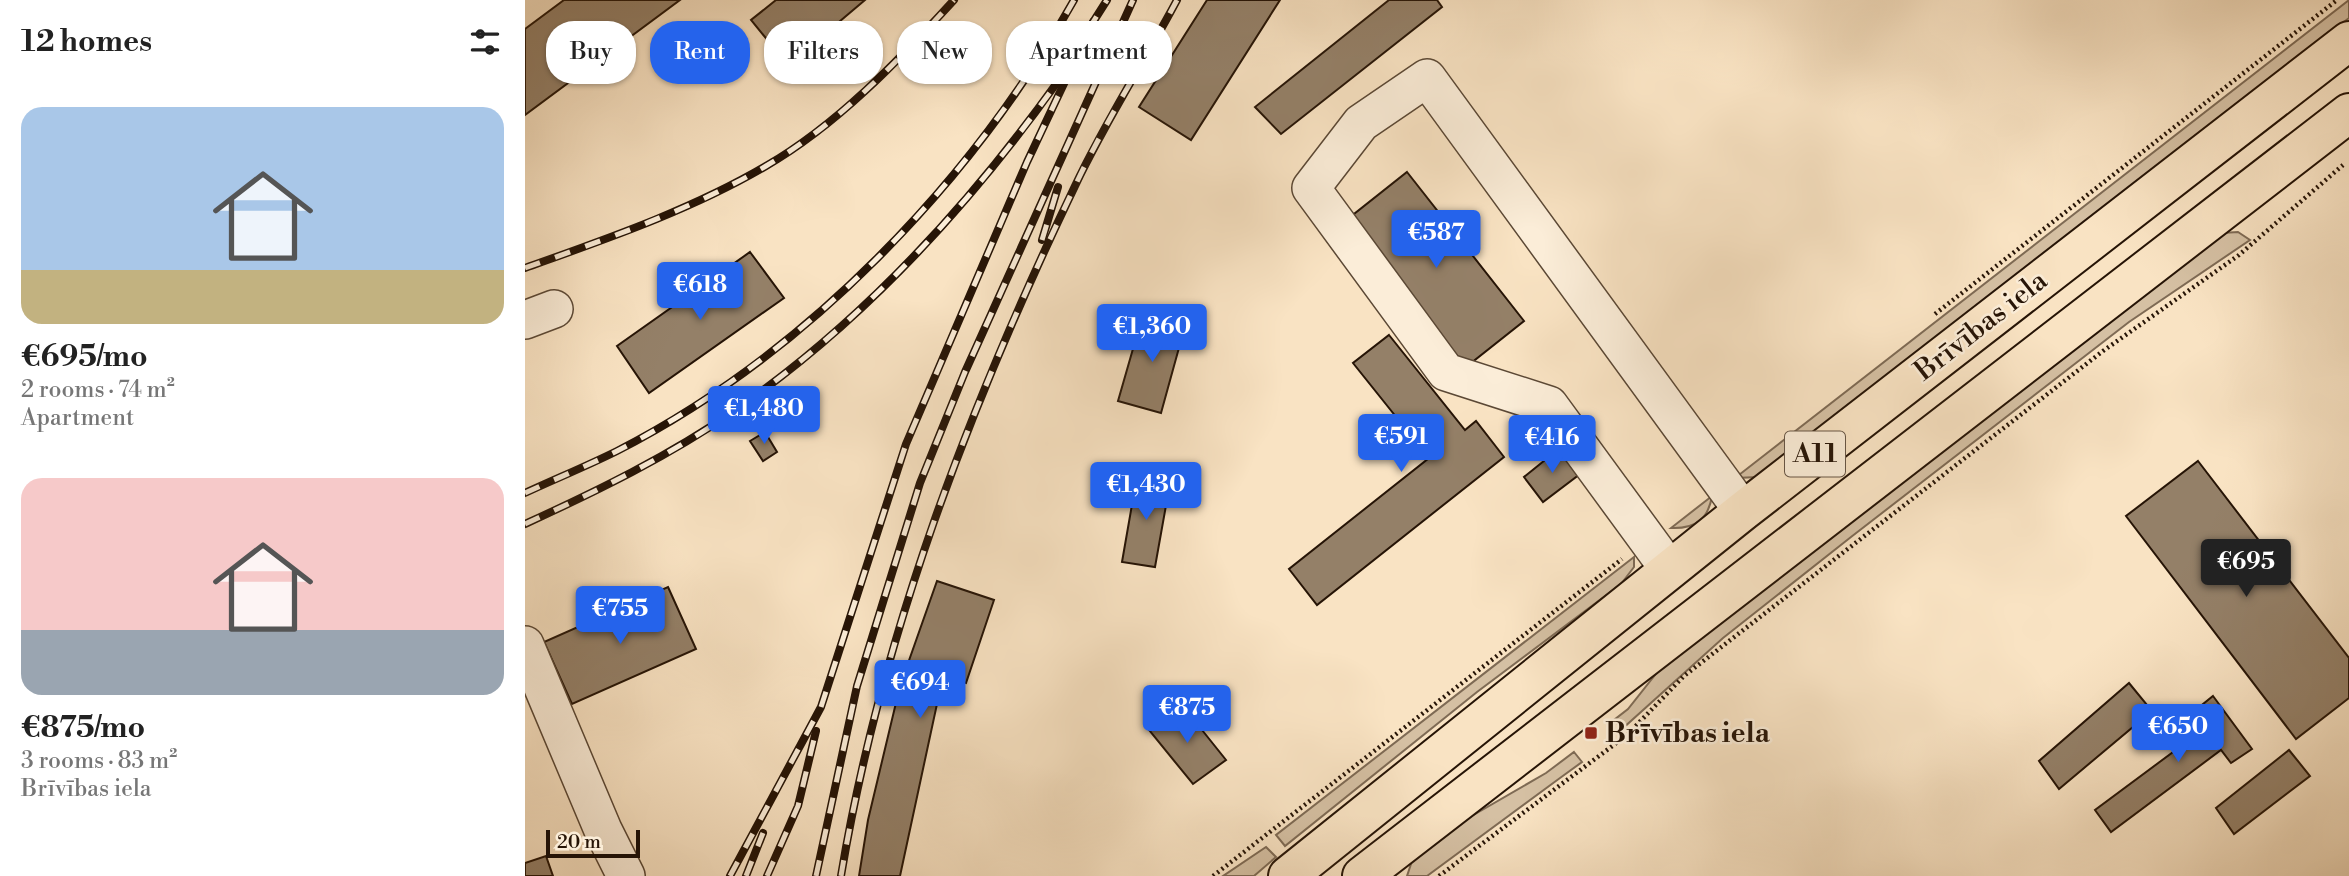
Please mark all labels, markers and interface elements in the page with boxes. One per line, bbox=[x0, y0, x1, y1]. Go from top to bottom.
chip: Buy bbox=[546, 21, 636, 84]
chip: Rent bbox=[650, 21, 750, 84]
chip: Filters bbox=[764, 21, 883, 84]
chip: New bbox=[897, 21, 992, 84]
chip: Apartment bbox=[1006, 21, 1172, 84]
text: 12 homes bbox=[21, 23, 152, 61]
icon: filters bbox=[466, 23, 504, 61]
icon: home bbox=[200, 153, 326, 279]
pin: €587 bbox=[1395, 210, 1477, 270]
text: €587 bbox=[1408, 219, 1465, 247]
pin: €618 bbox=[659, 262, 741, 322]
street label: Brīvības iela bbox=[1907, 263, 2055, 389]
text: €618 bbox=[673, 271, 727, 299]
pin: €1,360 bbox=[1095, 304, 1209, 364]
text: €1,360 bbox=[1113, 313, 1191, 341]
text: €695/mo bbox=[21, 338, 148, 376]
text: 2 rooms · 74 m² bbox=[21, 376, 175, 404]
pin: €1,480 bbox=[707, 386, 821, 446]
text: €1,480 bbox=[724, 395, 804, 423]
text: Apartment bbox=[21, 404, 134, 432]
pin: €591 bbox=[1360, 414, 1442, 474]
pin: €416 bbox=[1511, 416, 1593, 475]
text: €591 bbox=[1374, 423, 1428, 451]
text: €416 bbox=[1525, 424, 1579, 452]
road number: A11 bbox=[1785, 432, 1845, 476]
pin: €1,430 bbox=[1089, 462, 1203, 522]
text: €1,430 bbox=[1106, 471, 1186, 499]
icon: home bbox=[200, 524, 326, 650]
pin: €695 bbox=[2205, 540, 2287, 599]
text: €695 bbox=[2217, 548, 2275, 576]
pin: €755 bbox=[579, 586, 661, 646]
text: €755 bbox=[592, 595, 648, 623]
pin: €694 bbox=[879, 660, 961, 720]
text: €694 bbox=[890, 669, 950, 697]
pin: €875 bbox=[1146, 686, 1228, 745]
text: €875 bbox=[1159, 694, 1215, 722]
pin: €650 bbox=[2137, 704, 2219, 764]
text: €875/mo bbox=[21, 709, 145, 747]
text: €650 bbox=[2148, 713, 2208, 741]
place label: Brīvības iela bbox=[1605, 716, 1771, 751]
marker: Brīvības iela bbox=[1583, 725, 1599, 741]
text: 3 rooms · 83 m² bbox=[21, 747, 177, 775]
text: Brīvības iela bbox=[21, 775, 151, 803]
scale bar bbox=[546, 827, 641, 859]
text: 20 m bbox=[557, 830, 601, 854]

